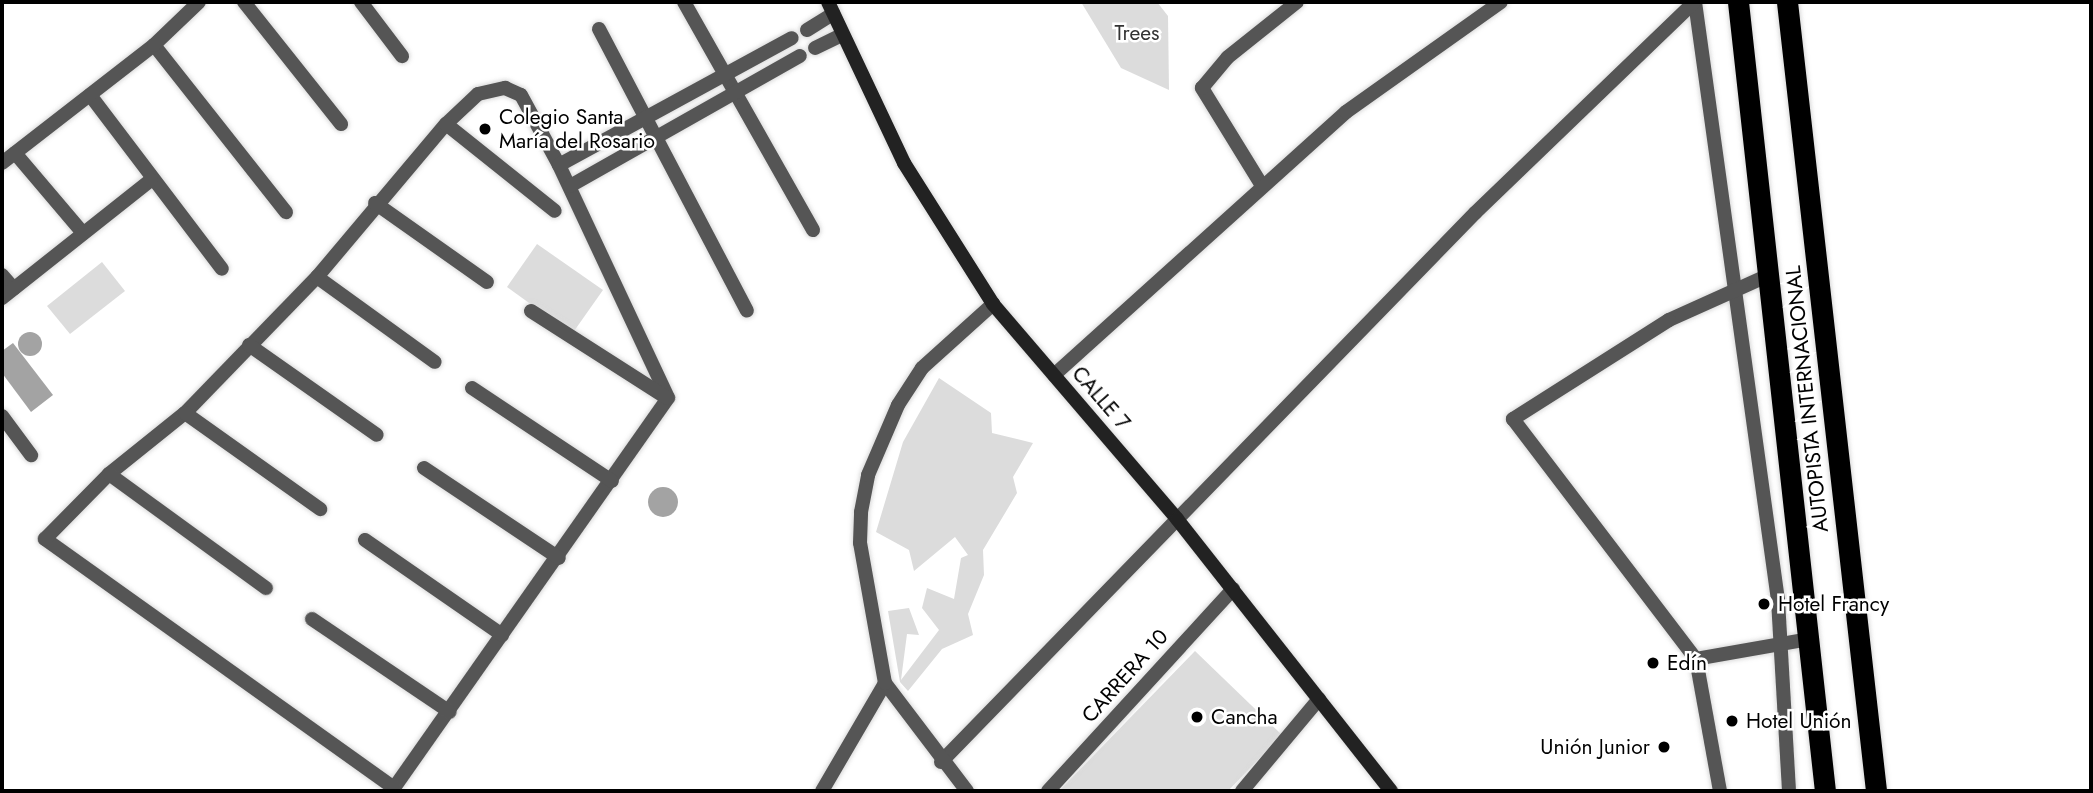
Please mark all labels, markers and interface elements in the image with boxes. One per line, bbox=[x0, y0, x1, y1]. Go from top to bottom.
park label: Trees bbox=[1114, 20, 1160, 46]
place label: Colegio Santa María del Rosario bbox=[499, 104, 655, 154]
marker: Colegio Santa María del Rosario bbox=[477, 121, 493, 137]
street label: AUTOPISTA INTERNACIONAL bbox=[1780, 264, 1834, 534]
street label: CALLE 7 bbox=[1067, 361, 1135, 435]
place label: Hotel Francy bbox=[1778, 591, 1889, 617]
marker: Hotel Francy bbox=[1756, 596, 1772, 612]
street label: CARRERA 10 bbox=[1077, 624, 1173, 728]
place label: Edín bbox=[1667, 650, 1707, 676]
marker: Edín bbox=[1645, 655, 1661, 671]
place label: Cancha bbox=[1211, 704, 1278, 730]
place label: Hotel Unión bbox=[1746, 708, 1852, 734]
marker: Cancha bbox=[1189, 709, 1205, 725]
marker: Hotel Unión bbox=[1724, 713, 1740, 729]
place label: Unión Junior bbox=[1540, 734, 1650, 760]
marker: Unión Junior bbox=[1656, 739, 1672, 755]

